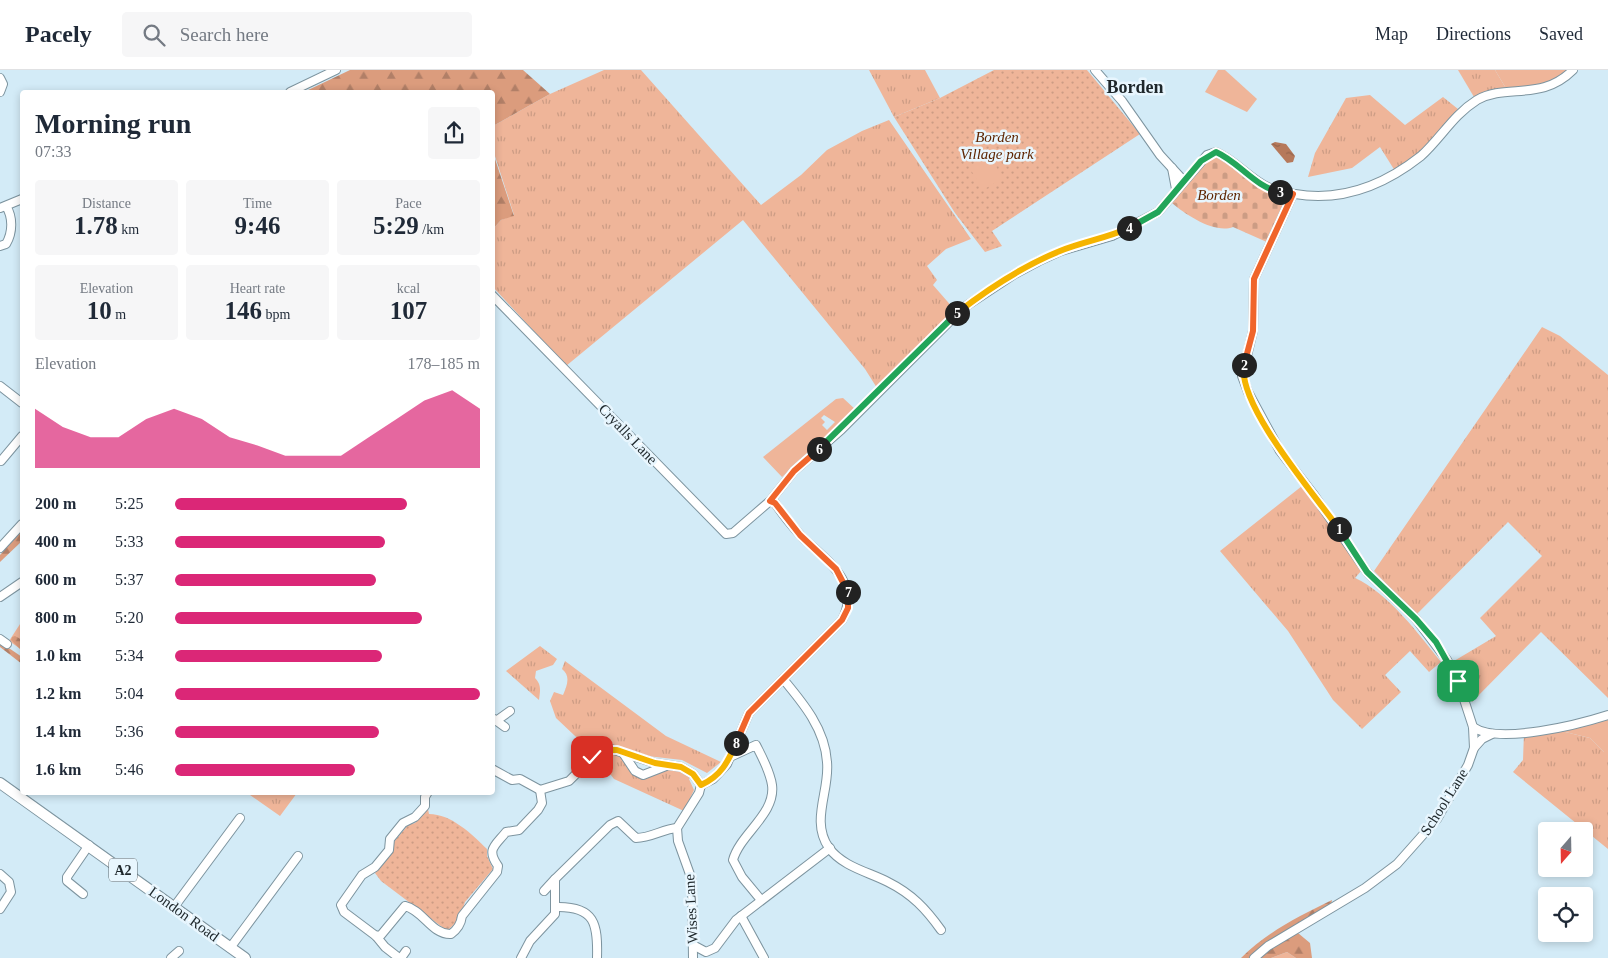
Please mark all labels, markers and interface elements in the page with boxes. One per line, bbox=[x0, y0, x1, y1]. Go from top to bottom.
search box bbox=[122, 12, 472, 57]
text: Pacely bbox=[25, 21, 92, 47]
icon: search bbox=[140, 21, 168, 49]
text: Search here bbox=[180, 24, 269, 45]
text: Map bbox=[1375, 24, 1408, 44]
text: Directions bbox=[1436, 24, 1511, 44]
text: Saved bbox=[1539, 24, 1583, 44]
district label: Borden bbox=[1106, 77, 1164, 97]
button: share bbox=[428, 107, 480, 159]
text: Morning run bbox=[35, 108, 191, 139]
park label: Borden Village park bbox=[960, 129, 1034, 162]
text: 07:33 bbox=[35, 143, 71, 160]
pin: 3 bbox=[1268, 180, 1292, 204]
text: 3 bbox=[1277, 185, 1284, 200]
park label: Borden bbox=[1197, 187, 1241, 203]
text: Distance bbox=[82, 196, 131, 211]
text: Time bbox=[243, 196, 272, 211]
text: Pace bbox=[395, 196, 422, 211]
text: 1.78 bbox=[74, 212, 118, 239]
text: 9:46 bbox=[235, 212, 280, 239]
text: 5:29 bbox=[373, 212, 419, 239]
pin: 4 bbox=[1116, 216, 1142, 240]
text: 4 bbox=[1126, 221, 1133, 236]
text: km bbox=[118, 222, 139, 237]
text: /km bbox=[419, 222, 444, 237]
text: Elevation bbox=[80, 281, 133, 296]
text: Heart rate bbox=[230, 281, 285, 296]
text: kcal bbox=[397, 281, 420, 296]
text: 10 bbox=[87, 297, 112, 324]
text: 146 bbox=[225, 297, 262, 324]
text: 107 bbox=[390, 297, 427, 324]
pin: 5 bbox=[944, 300, 970, 326]
text: 5 bbox=[954, 306, 961, 321]
text: m bbox=[112, 307, 126, 322]
text: bpm bbox=[262, 307, 290, 322]
pin: 2 bbox=[1232, 352, 1256, 378]
text: Elevation bbox=[35, 355, 96, 372]
text: 178–185 m bbox=[408, 355, 480, 372]
text: 2 bbox=[1241, 358, 1248, 373]
street label: Cryalls Lane bbox=[595, 401, 661, 468]
pin: 6 bbox=[806, 436, 832, 462]
text: 6 bbox=[816, 442, 823, 457]
text: 200 m bbox=[35, 495, 76, 512]
text: 5:25 bbox=[115, 495, 143, 512]
pin: 1 bbox=[1326, 516, 1352, 542]
text: 1 bbox=[1336, 522, 1343, 537]
text: 400 m bbox=[35, 533, 76, 550]
text: 5:33 bbox=[115, 533, 143, 550]
text: 600 m bbox=[35, 571, 76, 588]
text: 5:37 bbox=[115, 571, 143, 588]
pin: 7 bbox=[836, 580, 860, 604]
text: 7 bbox=[845, 585, 852, 600]
text: 800 m bbox=[35, 609, 76, 626]
text: 5:20 bbox=[115, 609, 143, 626]
text: 1.0 km bbox=[35, 647, 81, 664]
text: 5:34 bbox=[115, 647, 143, 664]
pin bbox=[1437, 660, 1479, 702]
icon: arrive bbox=[1444, 667, 1472, 695]
text: 1.2 km bbox=[35, 685, 81, 702]
text: 5:04 bbox=[115, 685, 143, 702]
text: 1.4 km bbox=[35, 723, 81, 740]
text: 5:36 bbox=[115, 723, 143, 740]
pin: 8 bbox=[724, 730, 748, 756]
pin bbox=[571, 736, 613, 778]
text: 8 bbox=[733, 736, 740, 751]
icon: check bbox=[578, 743, 606, 771]
text: 1.6 km bbox=[35, 761, 81, 778]
text: 5:46 bbox=[115, 761, 143, 778]
street label: School Lane bbox=[1417, 766, 1471, 838]
north arrow bbox=[1538, 822, 1592, 878]
map controls bbox=[1538, 822, 1593, 942]
road number: A2 bbox=[109, 858, 137, 882]
street label: Wises Lane bbox=[681, 873, 701, 944]
street label: London Road bbox=[146, 883, 222, 945]
button: locate bbox=[1538, 887, 1593, 942]

